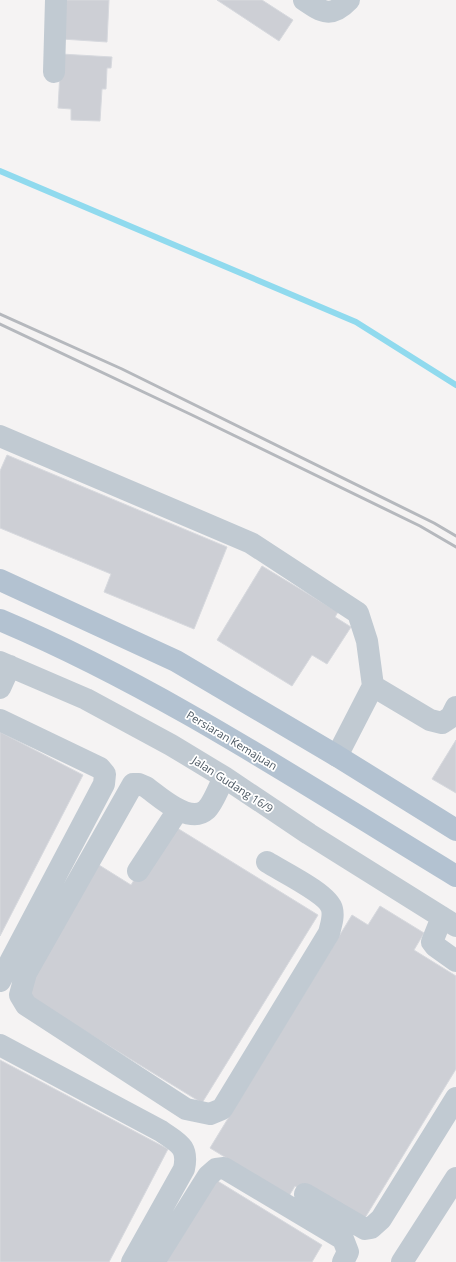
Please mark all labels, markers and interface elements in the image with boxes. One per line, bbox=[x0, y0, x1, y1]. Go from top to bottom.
street label: Persiaran Kemajuan bbox=[184, 707, 280, 773]
street label: Jalan Gudang 16/9 bbox=[189, 752, 276, 816]

